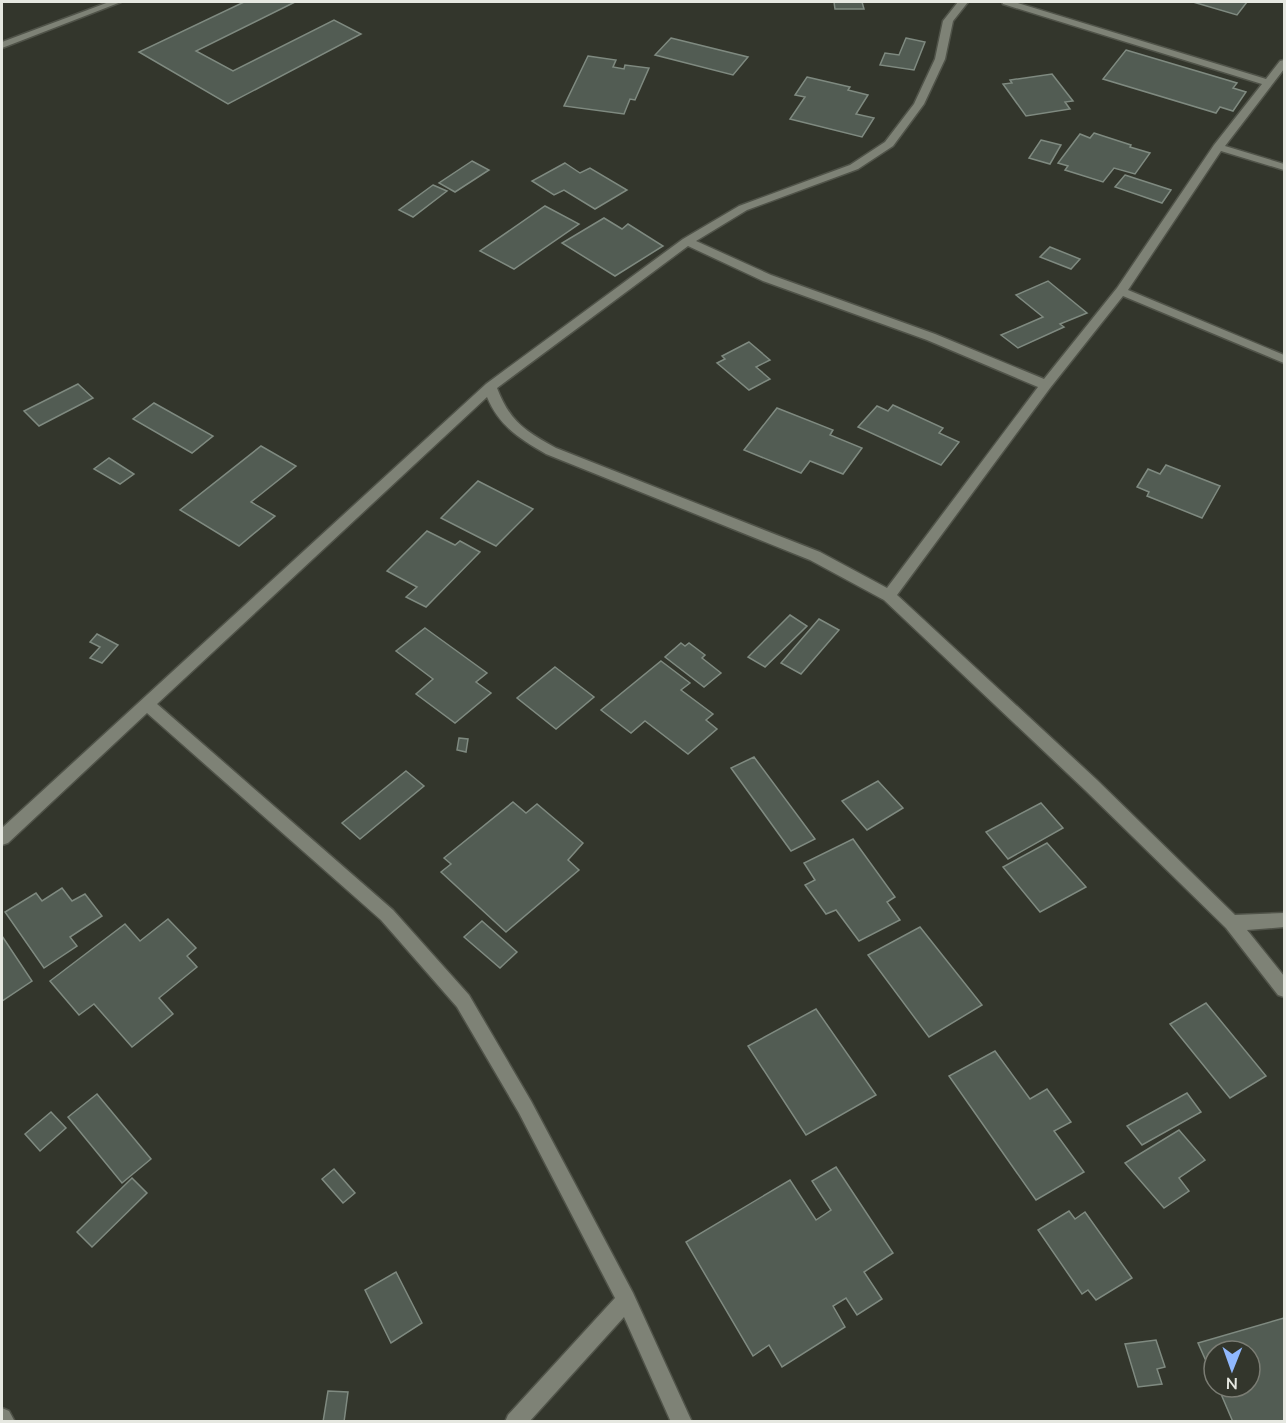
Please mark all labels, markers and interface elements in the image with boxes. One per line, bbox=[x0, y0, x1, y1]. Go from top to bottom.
north arrow bbox=[1202, 1339, 1262, 1399]
text: N bbox=[1226, 1374, 1238, 1394]

